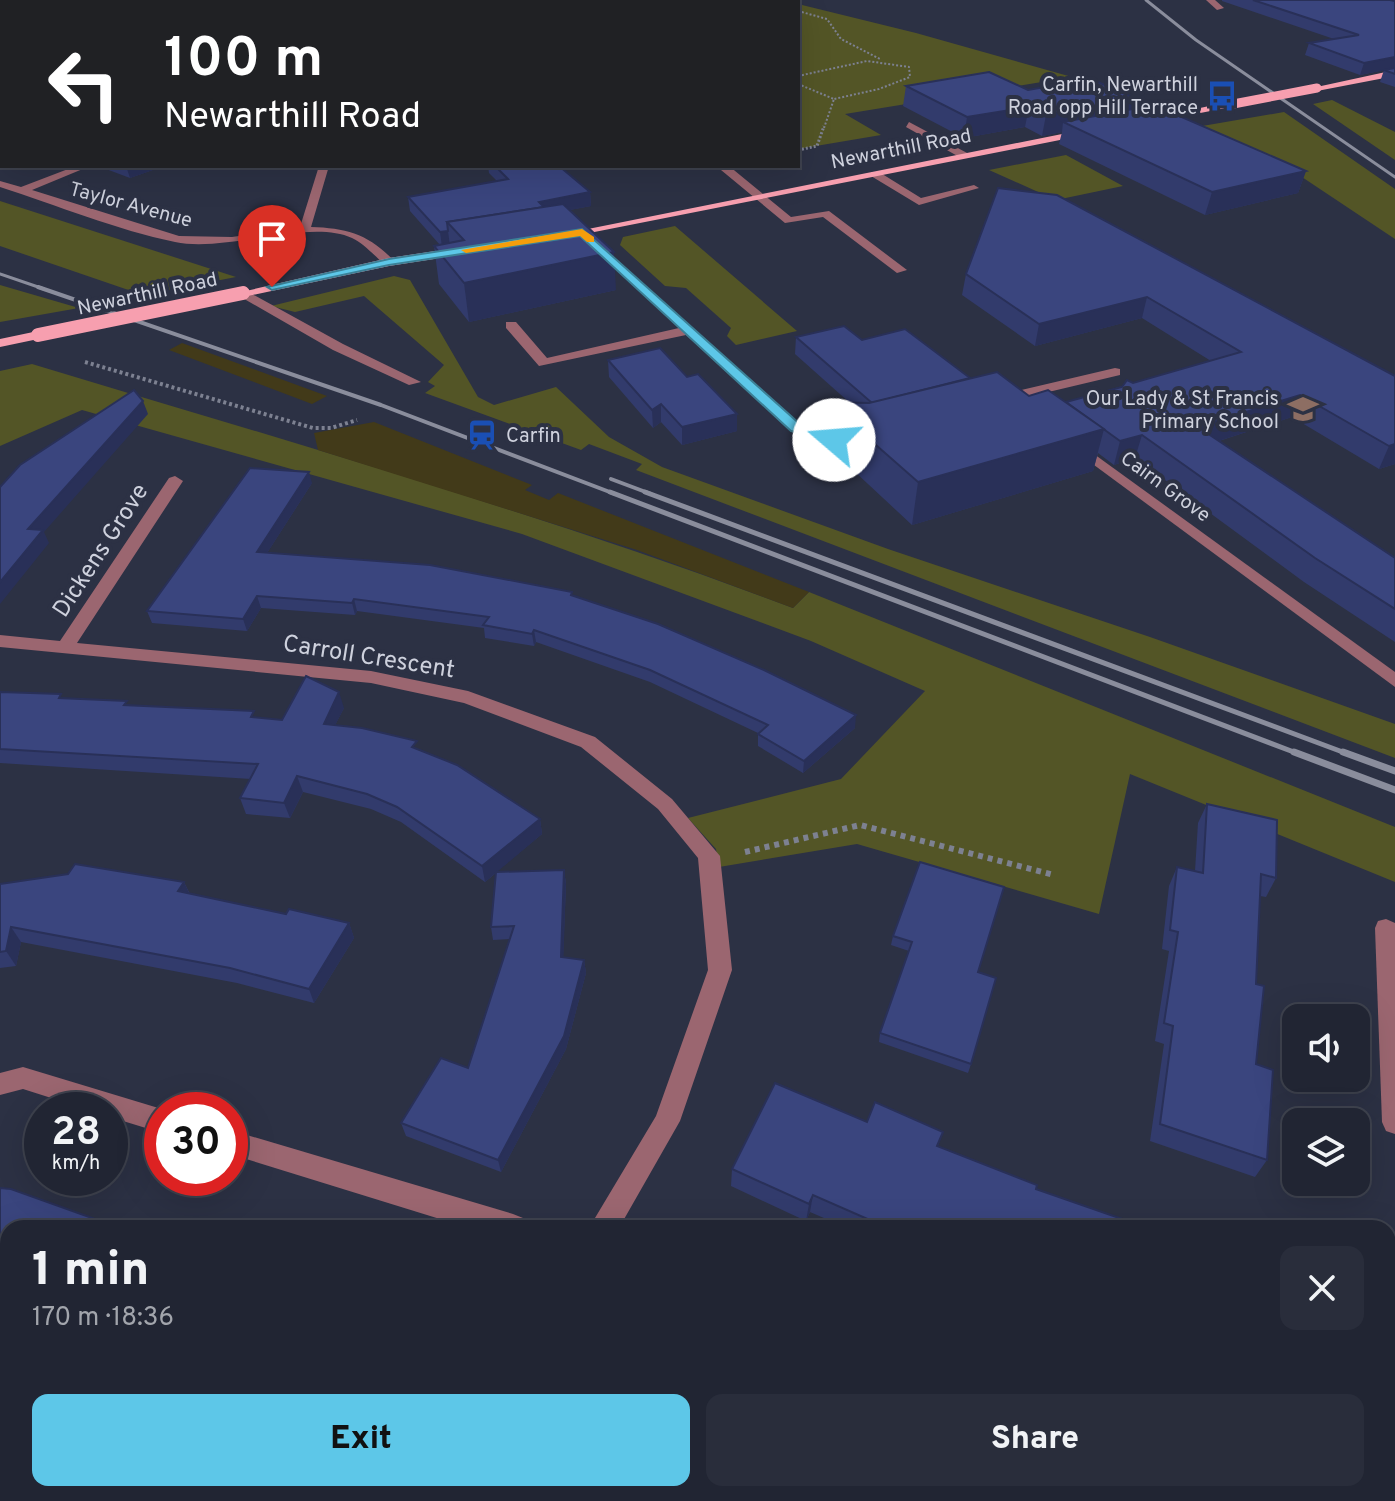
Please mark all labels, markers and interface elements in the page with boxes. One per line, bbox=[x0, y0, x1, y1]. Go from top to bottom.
text: 100 m bbox=[164, 26, 323, 96]
icon: left bbox=[32, 32, 136, 136]
place label: Carfin, Newarthill Road opp Hill Terrace bbox=[1008, 73, 1198, 122]
bus stop icon: Carfin, Newarthill Road opp Hill Terrace bbox=[1205, 79, 1239, 113]
text: Newarthill Road bbox=[164, 95, 421, 141]
street label: Newarthill Road bbox=[829, 124, 974, 176]
street label: Taylor Avenue bbox=[66, 177, 195, 235]
pin bbox=[238, 205, 306, 287]
icon: arrive bbox=[250, 217, 294, 261]
street label: Newarthill Road bbox=[75, 267, 220, 323]
place label: Our Lady & St Francis Primary School bbox=[1086, 387, 1279, 436]
school or university icon: Our Lady & St Francis Primary School bbox=[1286, 392, 1320, 426]
position arrow bbox=[792, 398, 876, 482]
station icon: Carfin bbox=[465, 418, 499, 452]
place label: Carfin bbox=[506, 424, 561, 450]
street label: Cairn Grove bbox=[1115, 446, 1215, 529]
street label: Dickens Grove bbox=[47, 478, 156, 624]
street label: Carroll Crescent bbox=[281, 630, 457, 686]
map controls bbox=[1282, 1004, 1370, 1196]
button: sound bbox=[1282, 1004, 1370, 1092]
speed limit sign: 30 bbox=[144, 1092, 248, 1196]
button: layers bbox=[1282, 1108, 1370, 1196]
text: 28 bbox=[51, 1109, 101, 1159]
text: km/h bbox=[52, 1151, 100, 1177]
text: 1 min bbox=[32, 1242, 149, 1302]
button: close bbox=[1280, 1246, 1364, 1330]
text: 170 m · 18:36 bbox=[32, 1302, 174, 1335]
button: Exit bbox=[32, 1394, 690, 1486]
button: Share bbox=[706, 1394, 1364, 1486]

